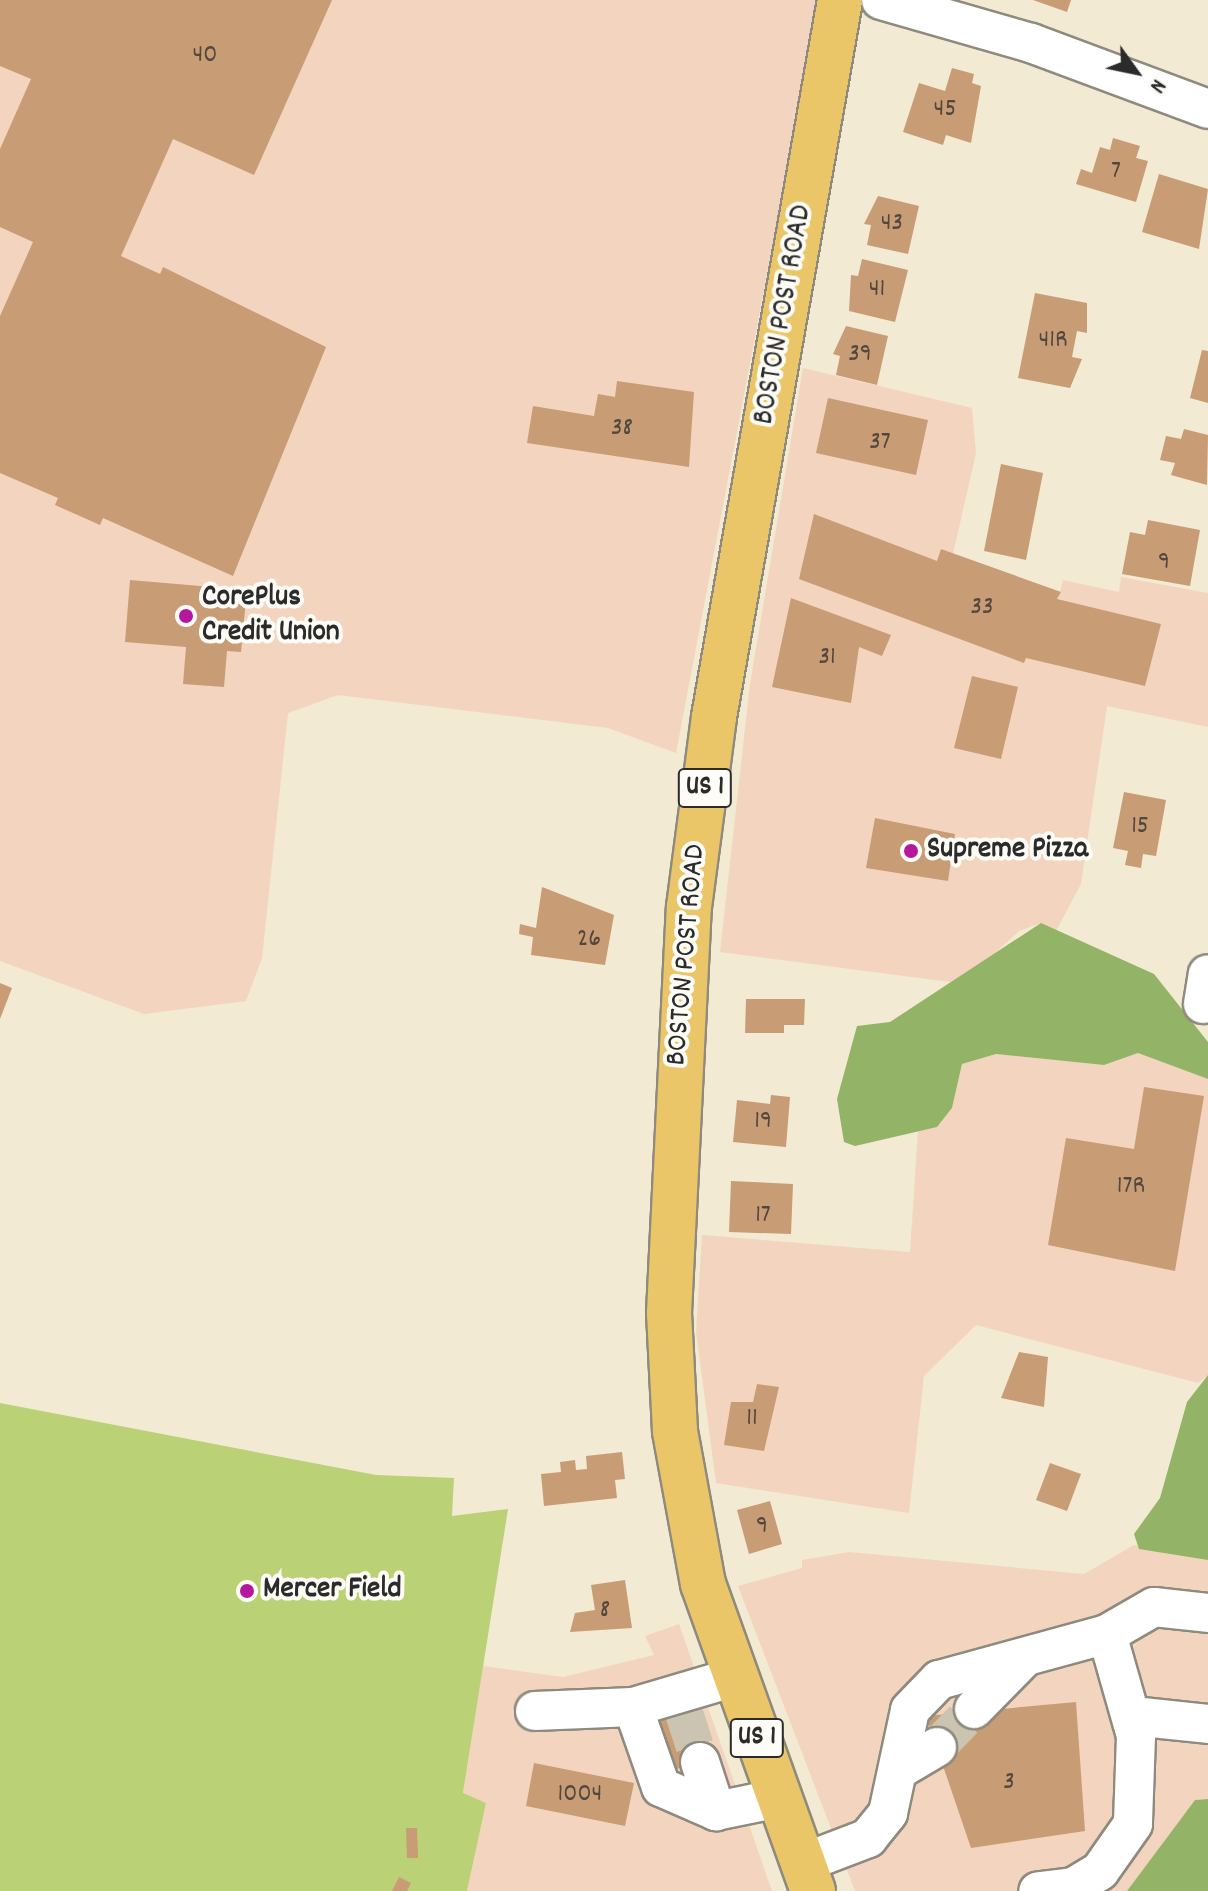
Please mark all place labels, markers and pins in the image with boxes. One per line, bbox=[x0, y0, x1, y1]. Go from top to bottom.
place label: CorePlus Credit Union bbox=[202, 581, 340, 652]
marker: CorePlus Credit Union bbox=[177, 607, 195, 625]
place label: Supreme Pizza bbox=[927, 833, 1088, 869]
marker: Supreme Pizza bbox=[902, 842, 920, 860]
place label: Mercer Field bbox=[263, 1573, 401, 1609]
marker: Mercer Field bbox=[238, 1582, 256, 1600]

